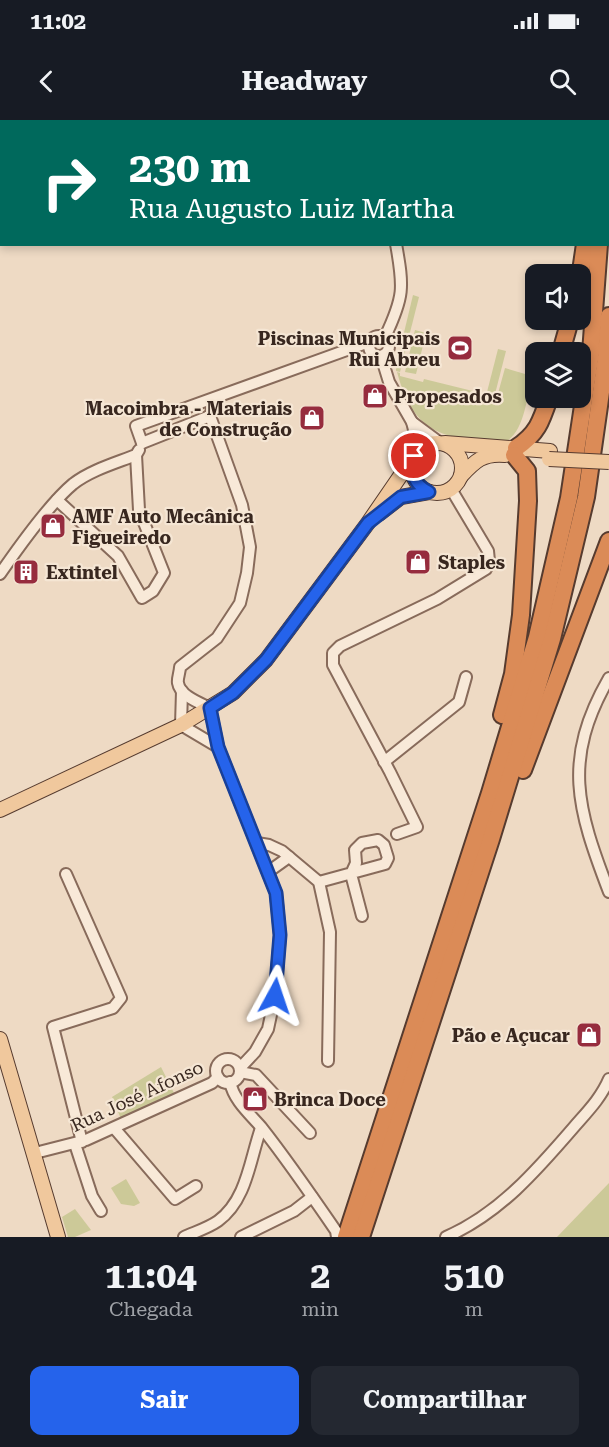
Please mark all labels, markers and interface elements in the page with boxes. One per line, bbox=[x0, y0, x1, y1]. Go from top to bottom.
text: 11:02 bbox=[30, 9, 86, 34]
icon: back bbox=[30, 65, 63, 98]
text: Headway bbox=[242, 65, 367, 97]
icon: search bbox=[546, 65, 579, 98]
text: 230 m bbox=[129, 143, 251, 192]
icon: right bbox=[30, 144, 108, 222]
text: Rua Augusto Luiz Martha bbox=[129, 193, 455, 225]
map controls bbox=[525, 264, 591, 408]
button: sound bbox=[525, 264, 591, 330]
place label: Piscinas Municipais Rui Abreu bbox=[258, 328, 440, 370]
sports icon: Piscinas Municipais Rui Abreu bbox=[445, 333, 475, 363]
button: layers bbox=[525, 342, 591, 408]
shop icon: Propesados bbox=[360, 381, 390, 411]
place label: Propesados bbox=[394, 386, 502, 407]
place label: Macoimbra - Materiais de Construção bbox=[85, 398, 292, 440]
shop icon: Macoimbra - Materiais de Construção bbox=[297, 403, 327, 433]
pin bbox=[388, 430, 439, 481]
icon: arrive bbox=[397, 439, 430, 472]
place label: AMF Auto Mecânica Figueiredo bbox=[72, 506, 254, 548]
shop icon: AMF Auto Mecânica Figueiredo bbox=[38, 511, 68, 541]
shop icon: Staples bbox=[403, 547, 433, 577]
place label: Staples bbox=[438, 552, 505, 573]
building icon: Extintel bbox=[11, 557, 41, 587]
place label: Extintel bbox=[46, 562, 118, 583]
position arrow bbox=[243, 964, 307, 1028]
shop icon: Pão e Açucar bbox=[574, 1020, 604, 1050]
place label: Pão e Açucar bbox=[452, 1025, 570, 1046]
street label: Rua José Afonso bbox=[68, 1056, 206, 1136]
shop icon: Brinca Doce bbox=[240, 1084, 270, 1114]
place label: Brinca Doce bbox=[274, 1089, 386, 1110]
text: 11:04 bbox=[105, 1255, 197, 1297]
text: 2 bbox=[310, 1255, 330, 1297]
text: 510 bbox=[444, 1255, 504, 1297]
text: Chegada bbox=[109, 1297, 192, 1321]
text: min bbox=[301, 1297, 339, 1321]
text: m bbox=[465, 1297, 483, 1321]
button: Sair bbox=[30, 1366, 299, 1435]
button: Compartilhar bbox=[311, 1366, 579, 1435]

